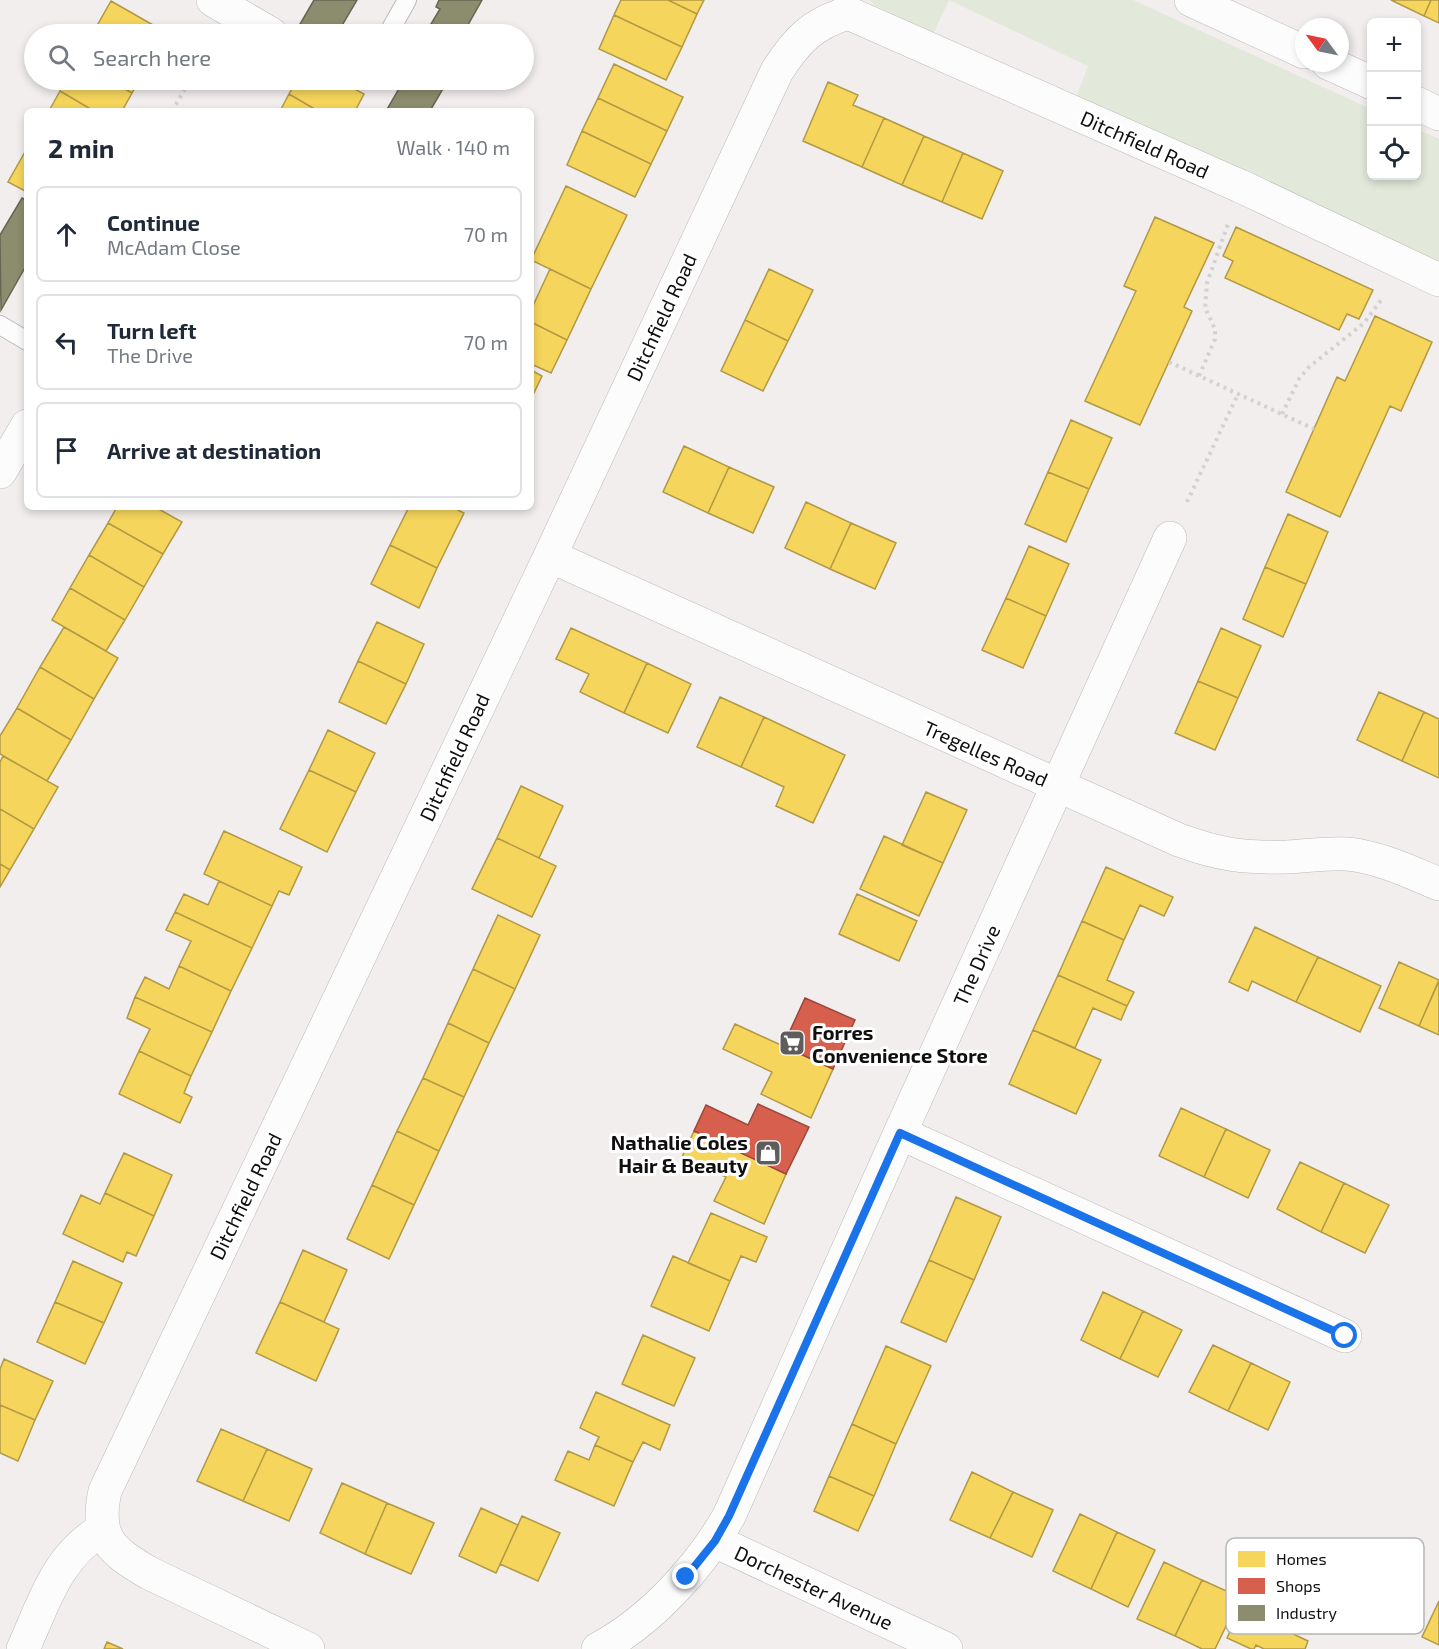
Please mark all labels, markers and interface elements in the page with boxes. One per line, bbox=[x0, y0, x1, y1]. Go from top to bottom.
north arrow bbox=[1295, 18, 1349, 72]
map controls bbox=[1367, 18, 1421, 180]
button: + bbox=[1367, 18, 1421, 72]
search box bbox=[24, 24, 534, 90]
icon: search bbox=[45, 41, 78, 74]
text: Search here bbox=[93, 44, 211, 70]
button: − bbox=[1367, 72, 1421, 126]
street label: Ditchfield Road bbox=[1077, 105, 1213, 183]
button: locate bbox=[1367, 126, 1421, 180]
text: 2 min bbox=[48, 132, 114, 163]
text: Walk · 140 m bbox=[396, 135, 510, 159]
text: Continue bbox=[107, 209, 200, 235]
icon: ahead bbox=[50, 218, 83, 251]
text: 70 m bbox=[464, 222, 508, 246]
text: McAdam Close bbox=[107, 235, 241, 259]
street label: Ditchfield Road bbox=[621, 249, 701, 385]
text: Turn left bbox=[107, 317, 196, 343]
icon: left bbox=[50, 326, 83, 359]
text: 70 m bbox=[464, 330, 508, 354]
text: The Drive bbox=[107, 343, 193, 367]
icon: arrive bbox=[50, 434, 83, 467]
text: Arrive at destination bbox=[107, 437, 321, 463]
street label: Ditchfield Road bbox=[414, 689, 494, 825]
street label: Tregelles Road bbox=[920, 715, 1052, 791]
street label: The Drive bbox=[948, 921, 1004, 1009]
place label: Forres Convenience Store bbox=[812, 1020, 988, 1067]
supermarket icon: Forres Convenience Store bbox=[777, 1028, 807, 1058]
street label: Ditchfield Road bbox=[204, 1129, 286, 1263]
place label: Nathalie Coles Hair & Beauty bbox=[611, 1130, 749, 1178]
shop icon: Nathalie Coles Hair & Beauty bbox=[753, 1138, 783, 1168]
route start bbox=[1331, 1322, 1357, 1348]
legend bbox=[1226, 1538, 1424, 1634]
street label: Dorchester Avenue bbox=[731, 1540, 897, 1634]
text: Homes bbox=[1276, 1549, 1327, 1568]
route end bbox=[672, 1563, 698, 1589]
text: Shops bbox=[1276, 1576, 1321, 1595]
text: Industry bbox=[1276, 1603, 1337, 1622]

